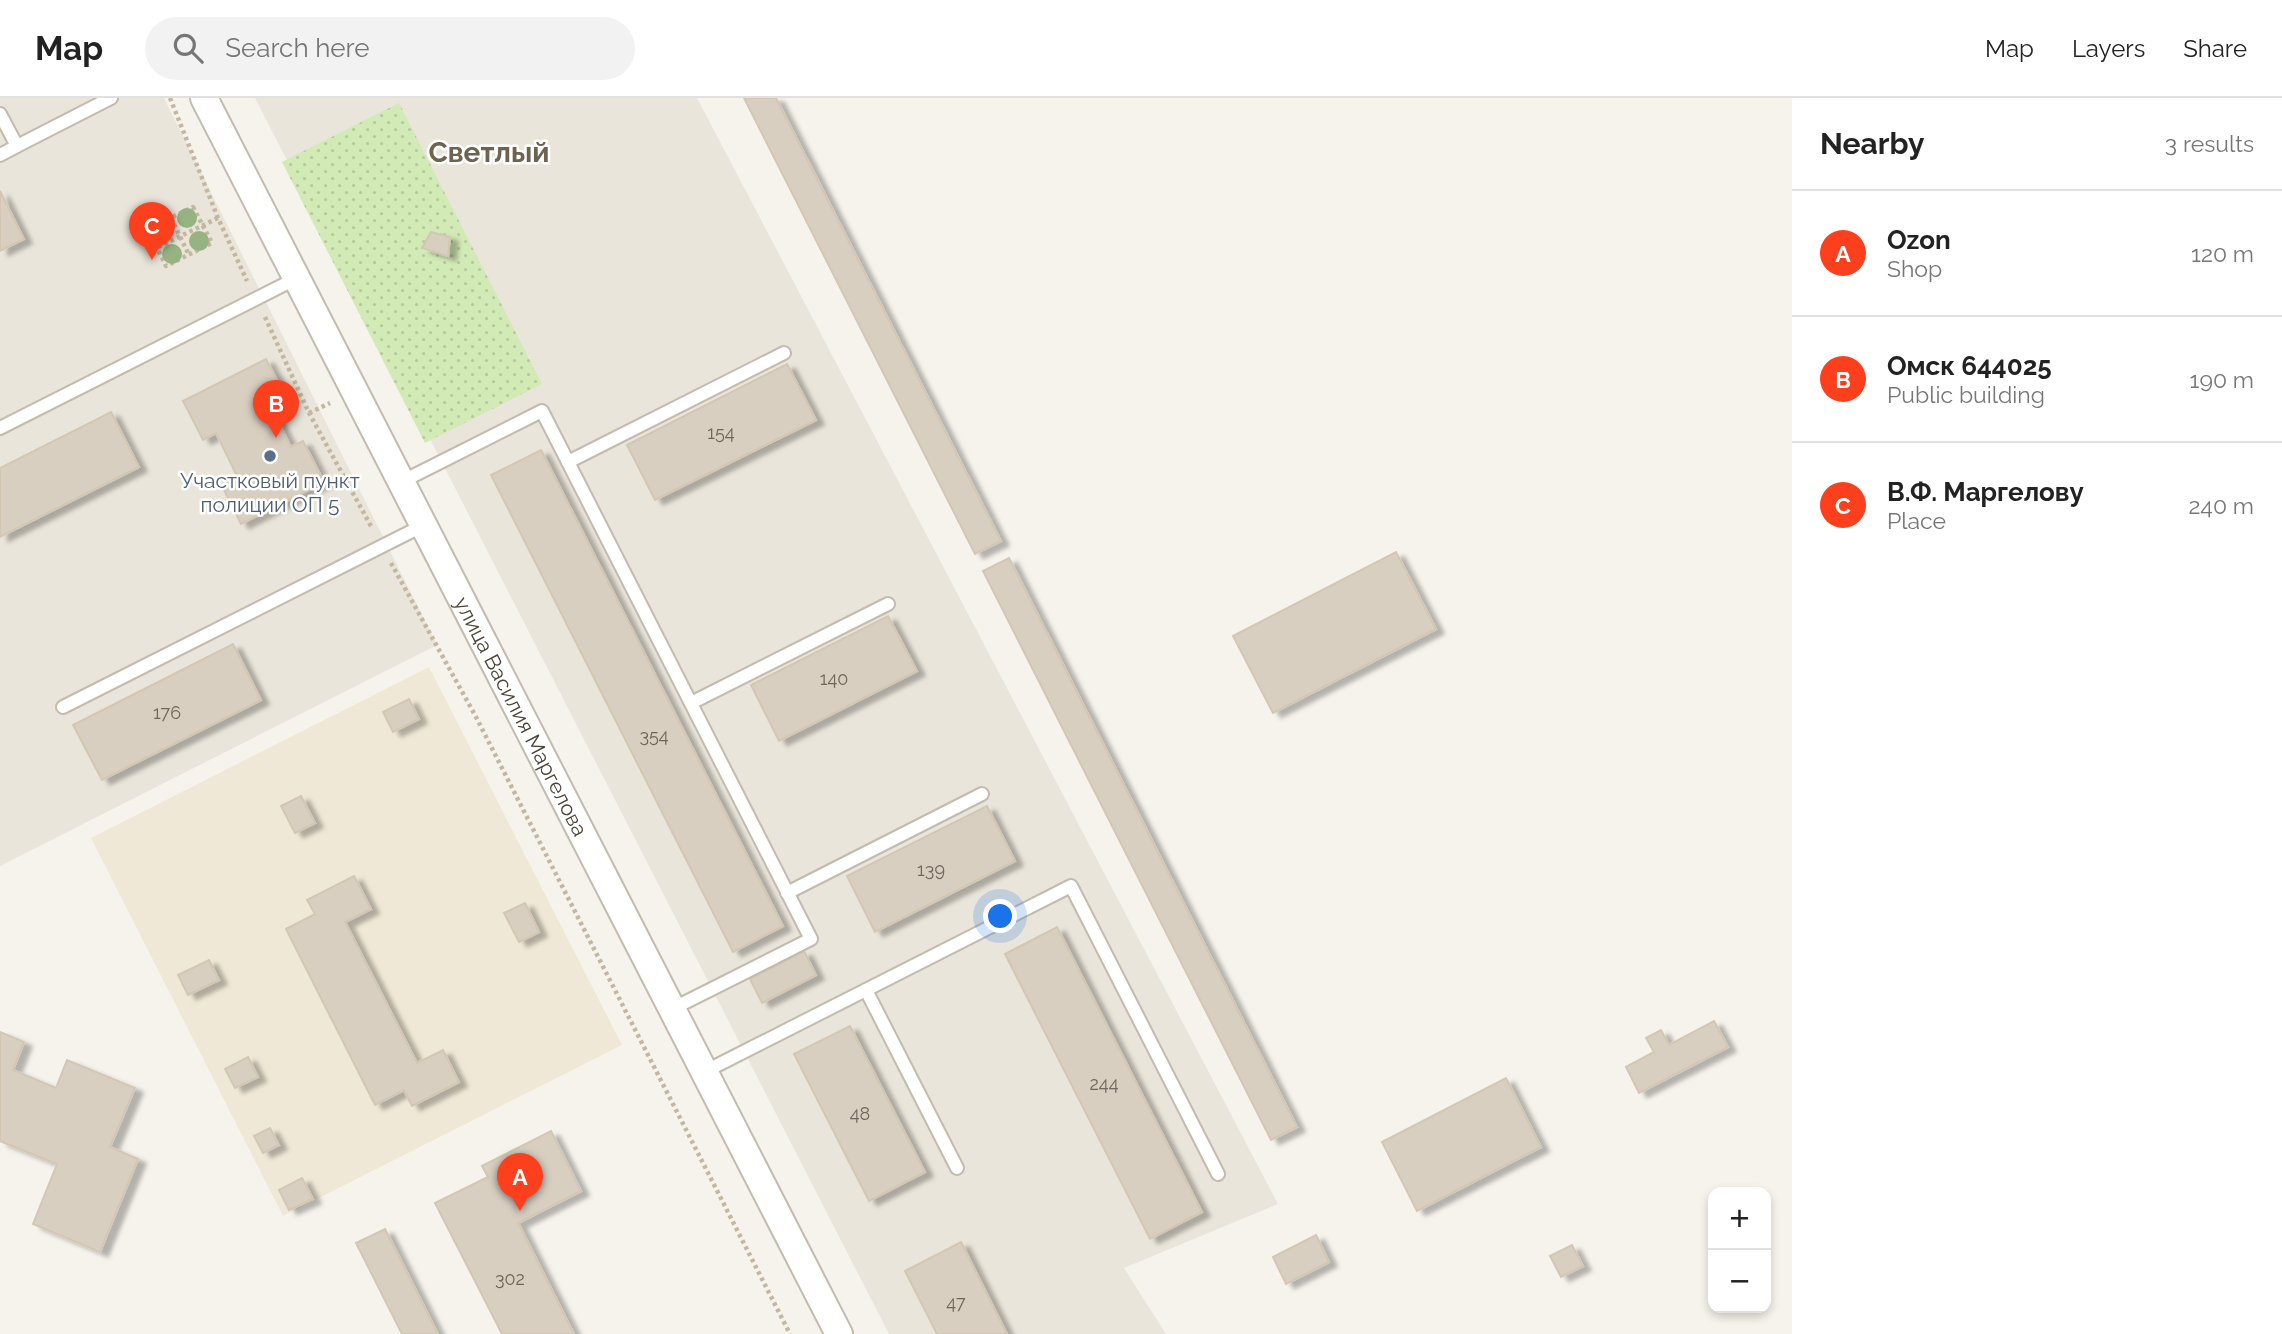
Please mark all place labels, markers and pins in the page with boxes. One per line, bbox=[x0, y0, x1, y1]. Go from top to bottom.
pin: C bbox=[129, 202, 175, 260]
pin: B bbox=[253, 380, 299, 438]
marker: Участковый пункт полиции ОП 5 bbox=[262, 448, 278, 464]
place label: Участковый пункт полиции ОП 5 bbox=[180, 468, 360, 517]
pin: A bbox=[497, 1153, 543, 1211]

